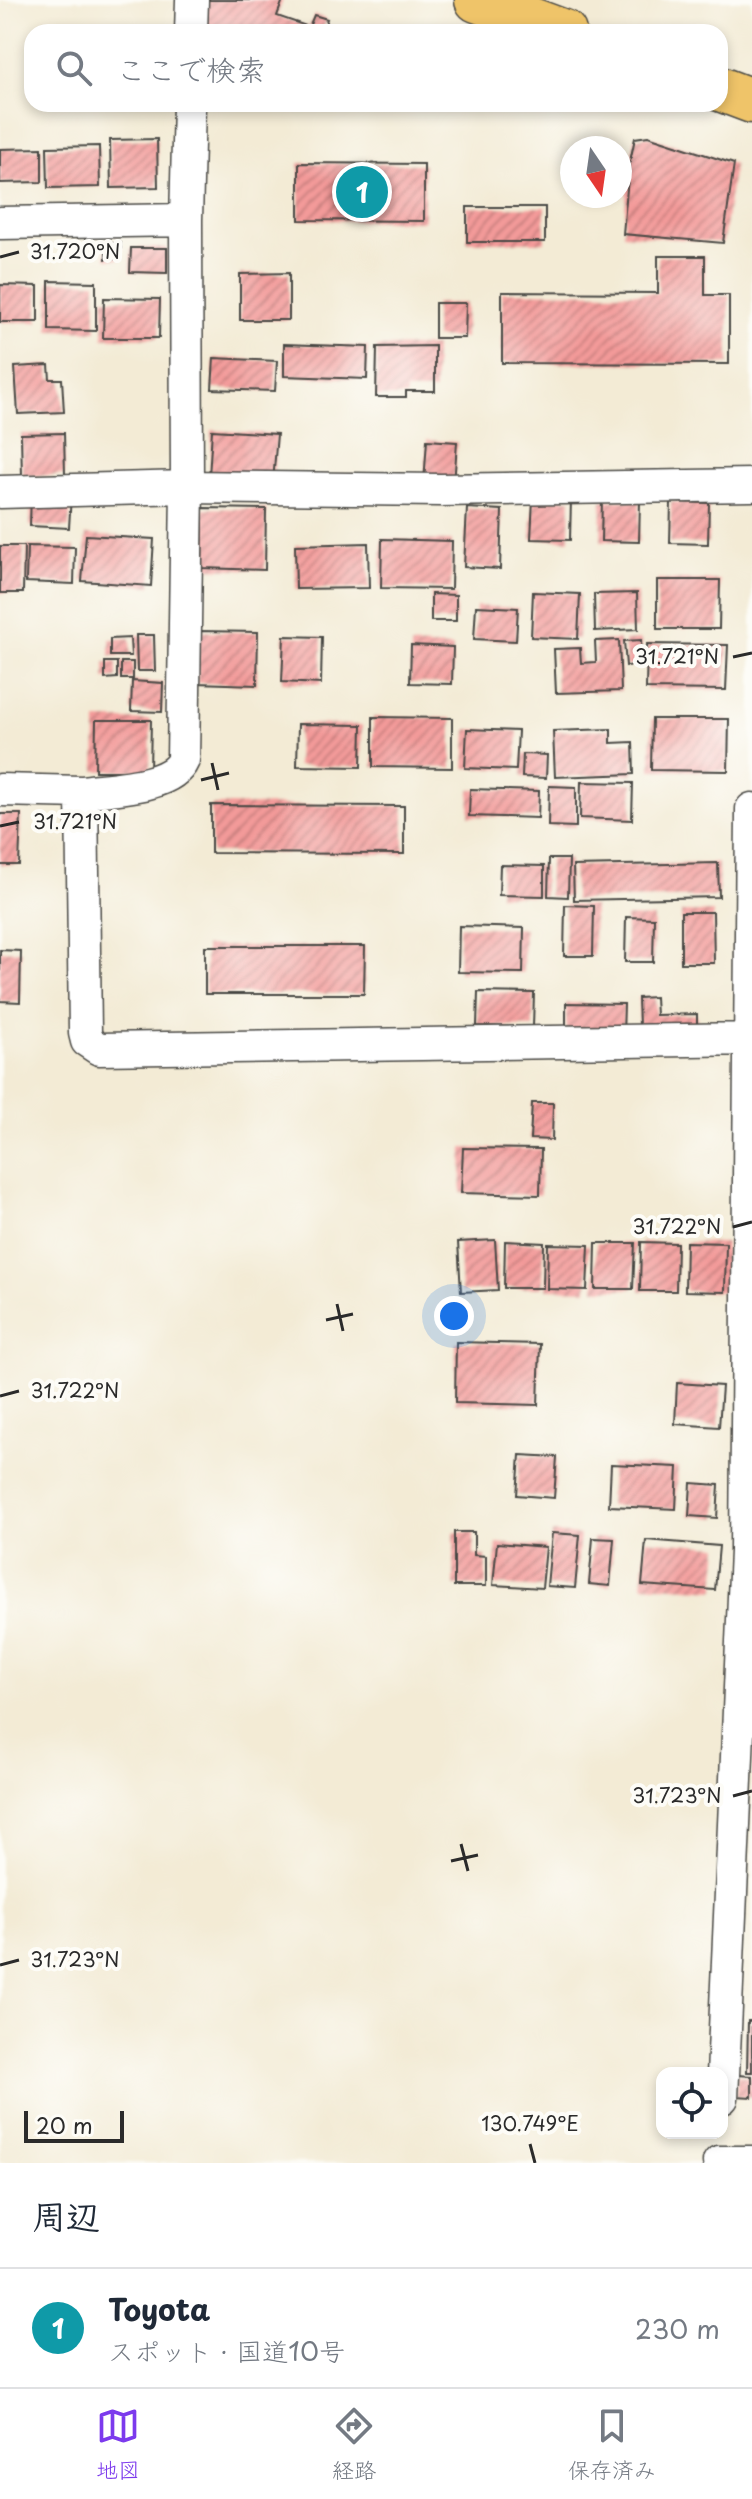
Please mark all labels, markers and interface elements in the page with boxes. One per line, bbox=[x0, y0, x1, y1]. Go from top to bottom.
search box bbox=[24, 24, 728, 112]
icon: search bbox=[52, 46, 96, 90]
text: ここで検索 bbox=[116, 46, 266, 91]
north arrow bbox=[560, 136, 632, 208]
pin: 1 bbox=[336, 162, 388, 222]
text: 31.720°N bbox=[30, 236, 120, 266]
text: 31.721°N bbox=[635, 641, 719, 671]
text: 31.721°N bbox=[33, 806, 117, 836]
text: 31.722°N bbox=[633, 1211, 721, 1241]
your location bbox=[434, 1296, 474, 1336]
text: 31.722°N bbox=[31, 1375, 119, 1405]
text: 31.723°N bbox=[632, 1780, 722, 1810]
text: 31.723°N bbox=[30, 1944, 120, 1974]
map controls bbox=[656, 2067, 728, 2139]
button: locate bbox=[656, 2067, 728, 2139]
scale bar bbox=[24, 2107, 124, 2143]
text: 20 m bbox=[36, 2108, 93, 2141]
text: 130.749°E bbox=[481, 2108, 579, 2138]
text: 周辺 bbox=[32, 2189, 100, 2241]
text: Toyota bbox=[108, 2286, 210, 2331]
text: 1 bbox=[52, 2309, 64, 2348]
text: 230 m bbox=[635, 2309, 720, 2348]
text: スポット · 国道10号 bbox=[108, 2331, 345, 2370]
tab: 地図 bbox=[96, 2404, 140, 2485]
tab: 経路 bbox=[332, 2404, 376, 2485]
tab: 保存済み bbox=[568, 2404, 656, 2485]

